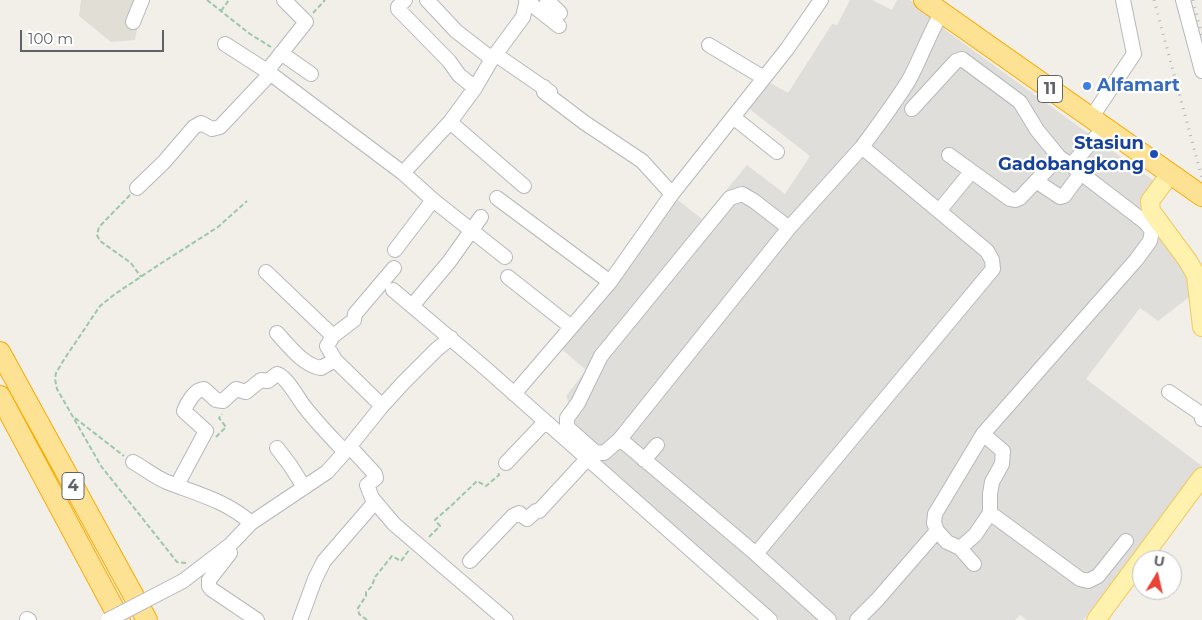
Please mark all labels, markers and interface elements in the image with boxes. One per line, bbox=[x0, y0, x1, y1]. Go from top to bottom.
scale bar bbox=[22, 20, 166, 52]
text: 100 m bbox=[28, 29, 73, 48]
place label: Alfamart bbox=[1097, 75, 1180, 97]
road number: 11 bbox=[1038, 76, 1062, 102]
marker: Alfamart bbox=[1081, 80, 1093, 92]
place label: Stasiun Gadobangkong bbox=[998, 133, 1144, 176]
marker: Stasiun Gadobangkong bbox=[1148, 148, 1160, 160]
road number: 4 bbox=[62, 472, 84, 500]
north arrow bbox=[1132, 550, 1182, 600]
text: U bbox=[1152, 551, 1166, 571]

